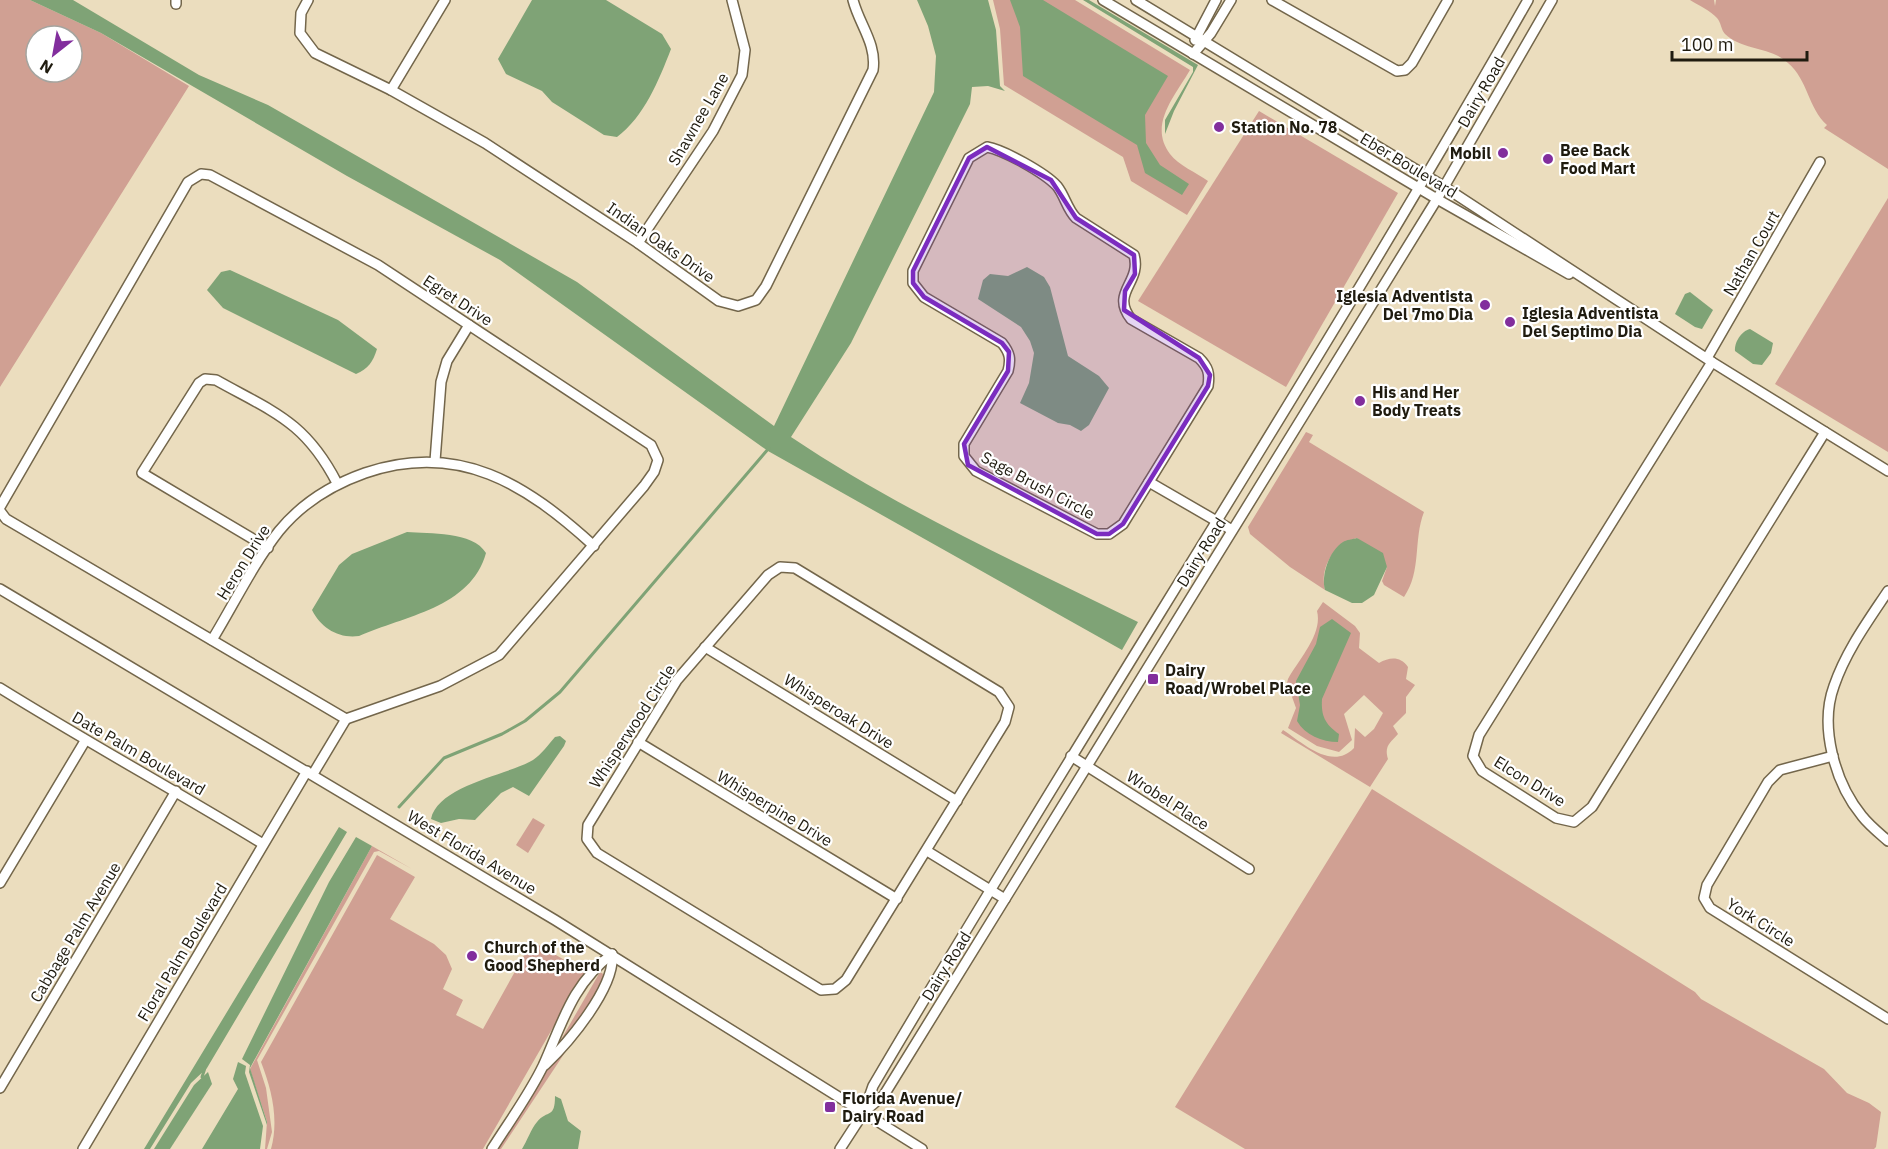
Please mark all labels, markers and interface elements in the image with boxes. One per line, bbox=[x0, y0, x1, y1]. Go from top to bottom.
north arrow bbox=[24, 24, 84, 84]
scale bar bbox=[1672, 24, 1807, 62]
text: 100 m bbox=[1681, 33, 1733, 56]
street label: Dairy Road bbox=[1453, 53, 1509, 131]
text: N bbox=[36, 55, 56, 78]
street label: Shawnee Lane bbox=[663, 69, 733, 169]
place label: Station No. 78 bbox=[1231, 117, 1337, 137]
marker: Station No. 78 bbox=[1212, 120, 1226, 134]
street label: Eber Boulevard bbox=[1357, 128, 1461, 202]
place label: Bee Back Food Mart bbox=[1560, 140, 1635, 178]
place label: Mobil bbox=[1450, 143, 1491, 163]
marker: Mobil bbox=[1496, 146, 1510, 160]
marker: Bee Back Food Mart bbox=[1541, 152, 1555, 166]
street label: Indian Oaks Drive bbox=[603, 197, 719, 287]
street label: Nathan Court bbox=[1718, 207, 1784, 299]
street label: Egret Drive bbox=[420, 270, 497, 330]
place label: Iglesia Adventista Del 7mo Dia bbox=[1336, 286, 1473, 324]
marker: Iglesia Adventista Del 7mo Dia bbox=[1478, 298, 1492, 312]
place label: Iglesia Adventista Del Septimo Dia bbox=[1522, 303, 1659, 341]
marker: Iglesia Adventista Del Septimo Dia bbox=[1503, 315, 1517, 329]
place label: His and Her Body Treats bbox=[1372, 382, 1461, 420]
marker: His and Her Body Treats bbox=[1353, 394, 1367, 408]
street label: Sage Brush Circle bbox=[978, 447, 1098, 523]
street label: Dairy Road bbox=[1172, 514, 1230, 590]
street label: Heron Drive bbox=[212, 521, 274, 603]
street label: Whisperwood Circle bbox=[585, 660, 680, 792]
place label: Dairy Road/Wrobel Place bbox=[1165, 660, 1311, 698]
street label: Whisperoak Drive bbox=[780, 669, 898, 753]
marker: Dairy Road/Wrobel Place bbox=[1146, 672, 1160, 686]
street label: Date Palm Boulevard bbox=[69, 707, 209, 799]
street label: Elcon Drive bbox=[1491, 751, 1570, 811]
street label: Whisperpine Drive bbox=[714, 766, 837, 850]
street label: Wrobel Place bbox=[1123, 766, 1213, 834]
street label: West Florida Avenue bbox=[404, 806, 540, 899]
street label: Cabbage Palm Avenue bbox=[25, 858, 125, 1006]
street label: Floral Palm Boulevard bbox=[133, 879, 231, 1025]
street label: York Circle bbox=[1723, 893, 1799, 951]
street label: Dairy Road bbox=[917, 928, 975, 1004]
place label: Church of the Good Shepherd bbox=[484, 937, 600, 975]
marker: Church of the Good Shepherd bbox=[465, 949, 479, 963]
place label: Florida Avenue/ Dairy Road bbox=[842, 1088, 962, 1126]
marker: Florida Avenue/ Dairy Road bbox=[823, 1100, 837, 1114]

